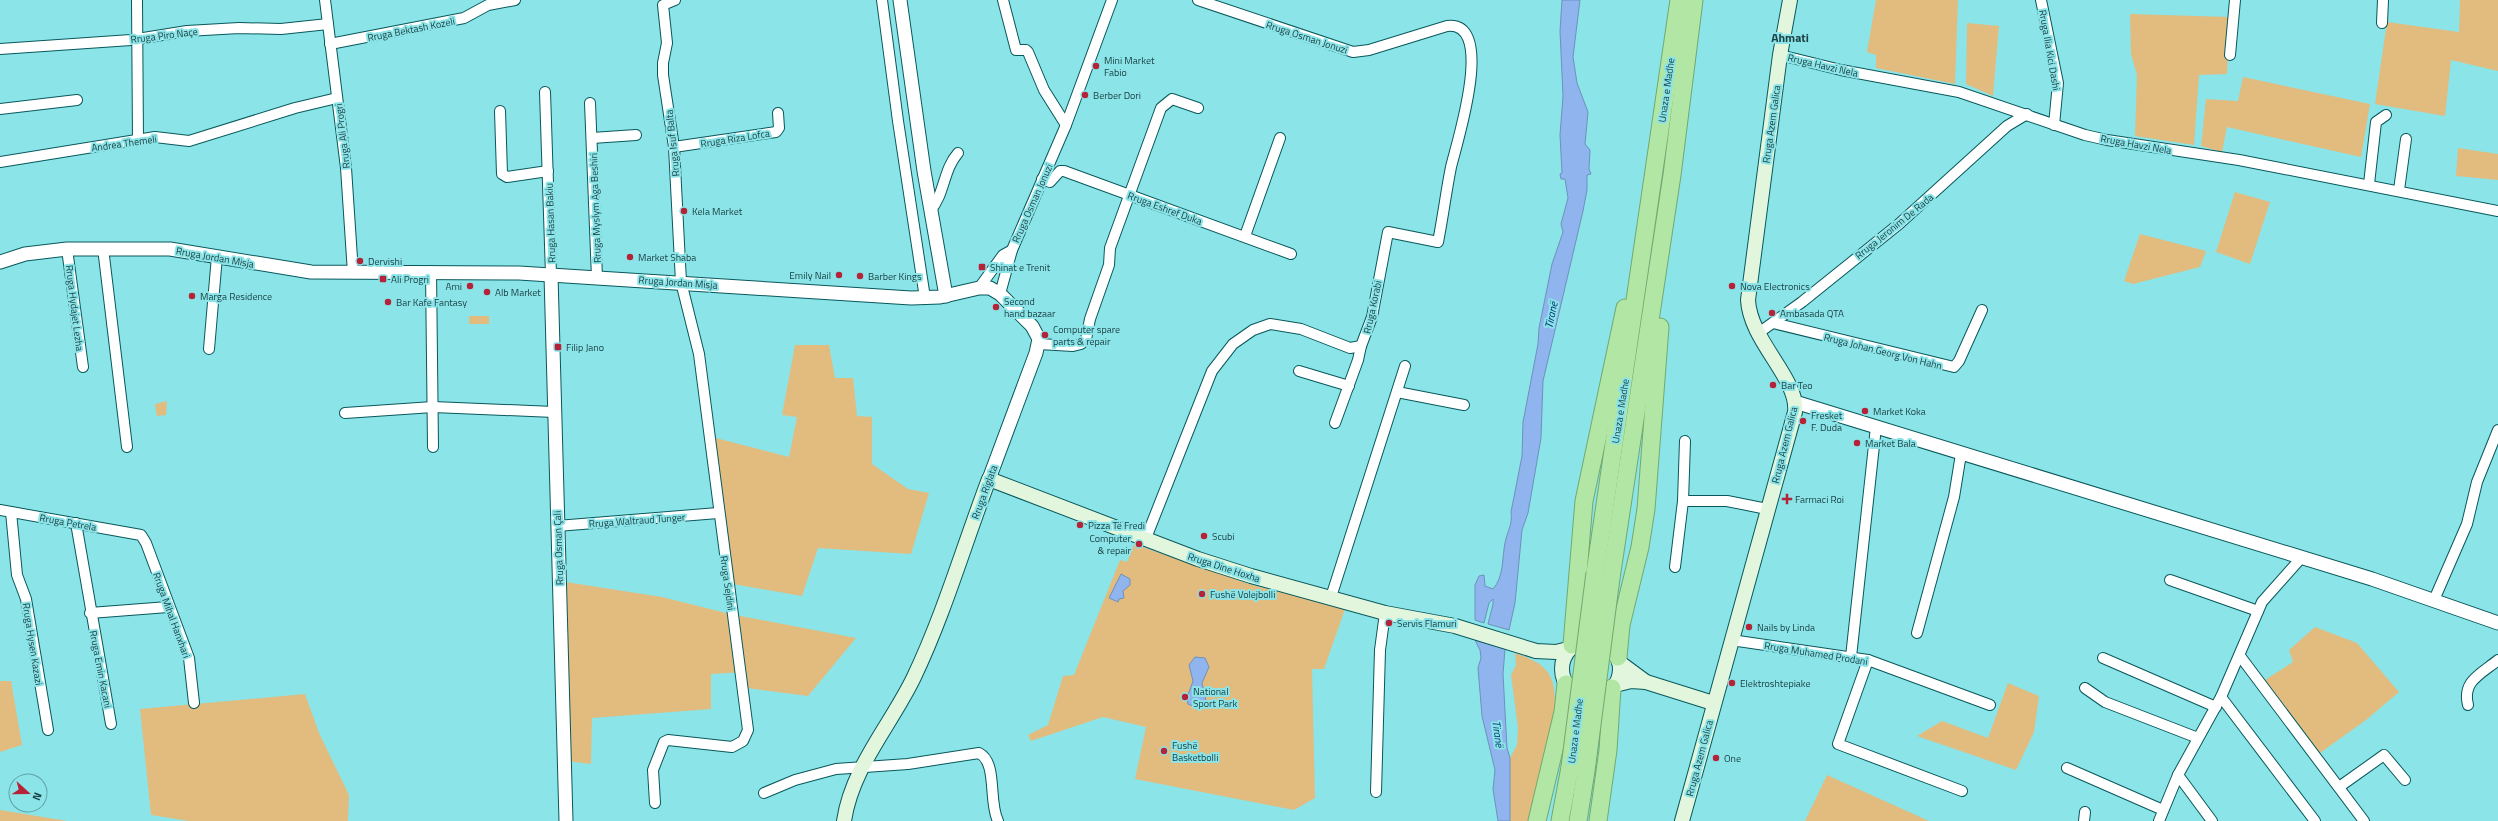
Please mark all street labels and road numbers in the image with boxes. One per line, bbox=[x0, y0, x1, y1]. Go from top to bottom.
street label: Rruga Ilia Kici Dashi bbox=[2035, 9, 2064, 92]
street label: Rruga Bektash Kozeli bbox=[366, 14, 456, 45]
street label: Rruga Osman Jonuzi bbox=[1264, 17, 1350, 58]
street label: Rruga Piro Naçe bbox=[130, 24, 198, 47]
street label: Rruga Havzi Nela bbox=[1786, 50, 1860, 81]
street label: Unaza e Madhe bbox=[1655, 57, 1678, 123]
street label: Rruga Azem Galica bbox=[1759, 84, 1784, 164]
street label: Rruga Ali Progri bbox=[331, 103, 354, 169]
street label: Rruga Isuf Balta bbox=[662, 109, 683, 177]
street label: Rruga Riza Lofca bbox=[699, 126, 771, 151]
street label: Andrea Themeli bbox=[90, 131, 158, 156]
street label: Rruga Havzi Nela bbox=[2099, 131, 2173, 158]
street label: Rruga Myslym Aga Beshiri bbox=[586, 153, 605, 263]
street label: Rruga Osman Jonuzi bbox=[1008, 161, 1057, 245]
street label: Rruga Hasan Bakiu bbox=[542, 183, 559, 263]
street label: Rruga Eshref Duka bbox=[1125, 188, 1204, 229]
street label: Rruga Jeronim De Rada bbox=[1852, 190, 1937, 263]
street label: Rruga Jordan Misja bbox=[175, 243, 255, 272]
street label: Rruga Hydajet Lezha bbox=[62, 264, 87, 352]
street label: Rruga Jordan Misja bbox=[638, 272, 718, 293]
street label: Rruga Korabi bbox=[1360, 279, 1385, 335]
street label: Rruga Johan Georg Von Hahn bbox=[1822, 330, 1944, 373]
street label: Unaza e Madhe bbox=[1608, 378, 1633, 444]
street label: Rruga Azem Galica bbox=[1768, 405, 1801, 485]
street label: Rruga Riglata bbox=[968, 463, 1001, 521]
street label: Rruga Petrela bbox=[38, 510, 97, 535]
street label: Rruga Waltraud Tunger bbox=[588, 510, 686, 531]
street label: Rruga Osman Çali bbox=[550, 511, 567, 585]
street label: Rruga Dine Hoxha bbox=[1186, 549, 1262, 586]
street label: Rruga Sejdini bbox=[716, 555, 739, 611]
street label: Rruga Mihal Hanxhari bbox=[149, 570, 194, 660]
street label: Rruga Hysen Kazazi bbox=[19, 602, 46, 686]
street label: Rruga Emin Kacani bbox=[86, 629, 115, 709]
street label: Rruga Muhamed Prodani bbox=[1763, 638, 1869, 669]
street label: Unaza e Madhe bbox=[1564, 698, 1587, 764]
street label: Rruga Azem Galica bbox=[1682, 718, 1717, 798]

